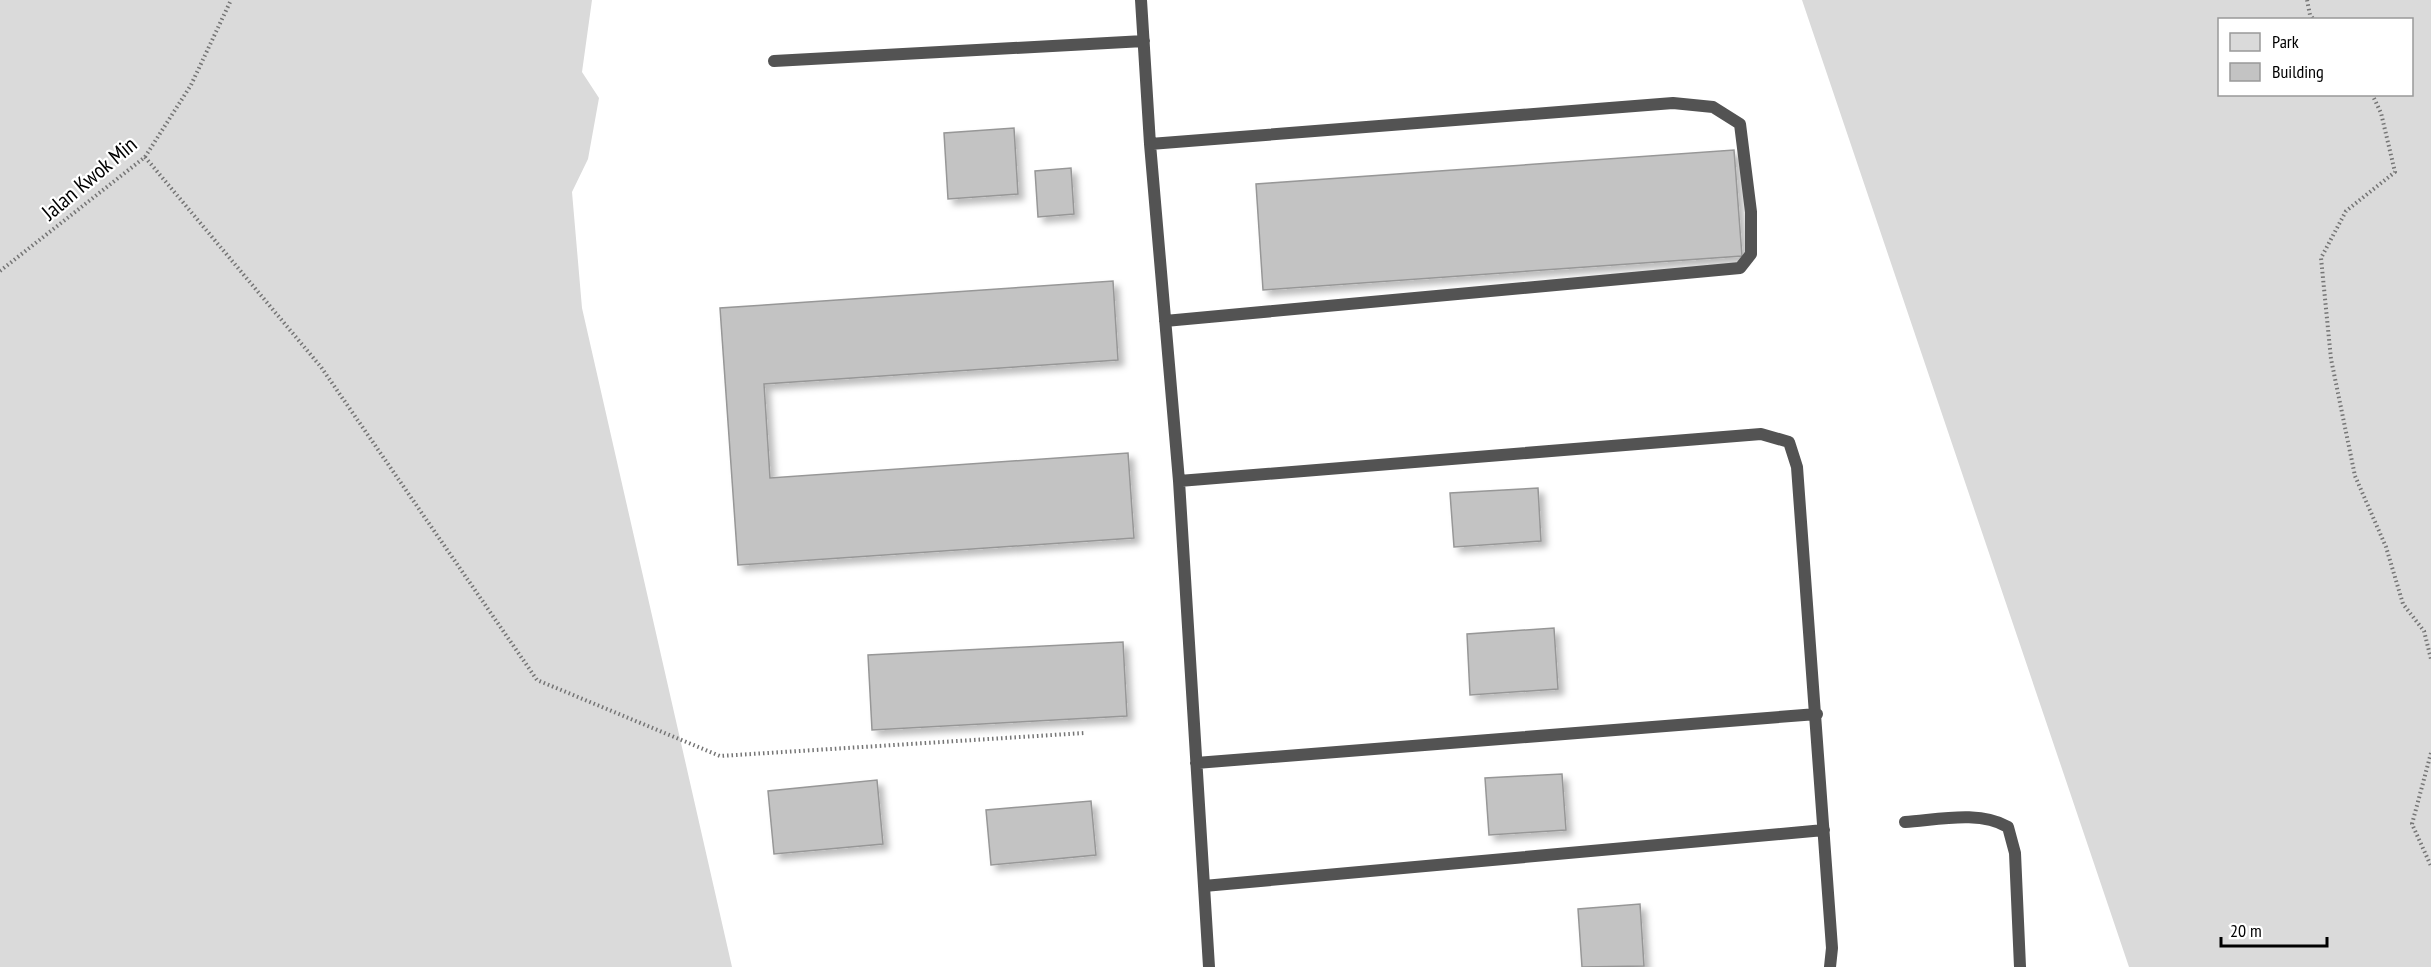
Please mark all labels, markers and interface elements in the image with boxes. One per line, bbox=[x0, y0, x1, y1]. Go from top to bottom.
legend bbox=[2218, 18, 2413, 96]
text: Park bbox=[2272, 30, 2299, 53]
text: Building bbox=[2272, 60, 2324, 83]
street label: Jalan Kwok Min bbox=[35, 130, 142, 227]
scale bar bbox=[2221, 910, 2328, 948]
text: 20 m bbox=[2230, 919, 2262, 942]

